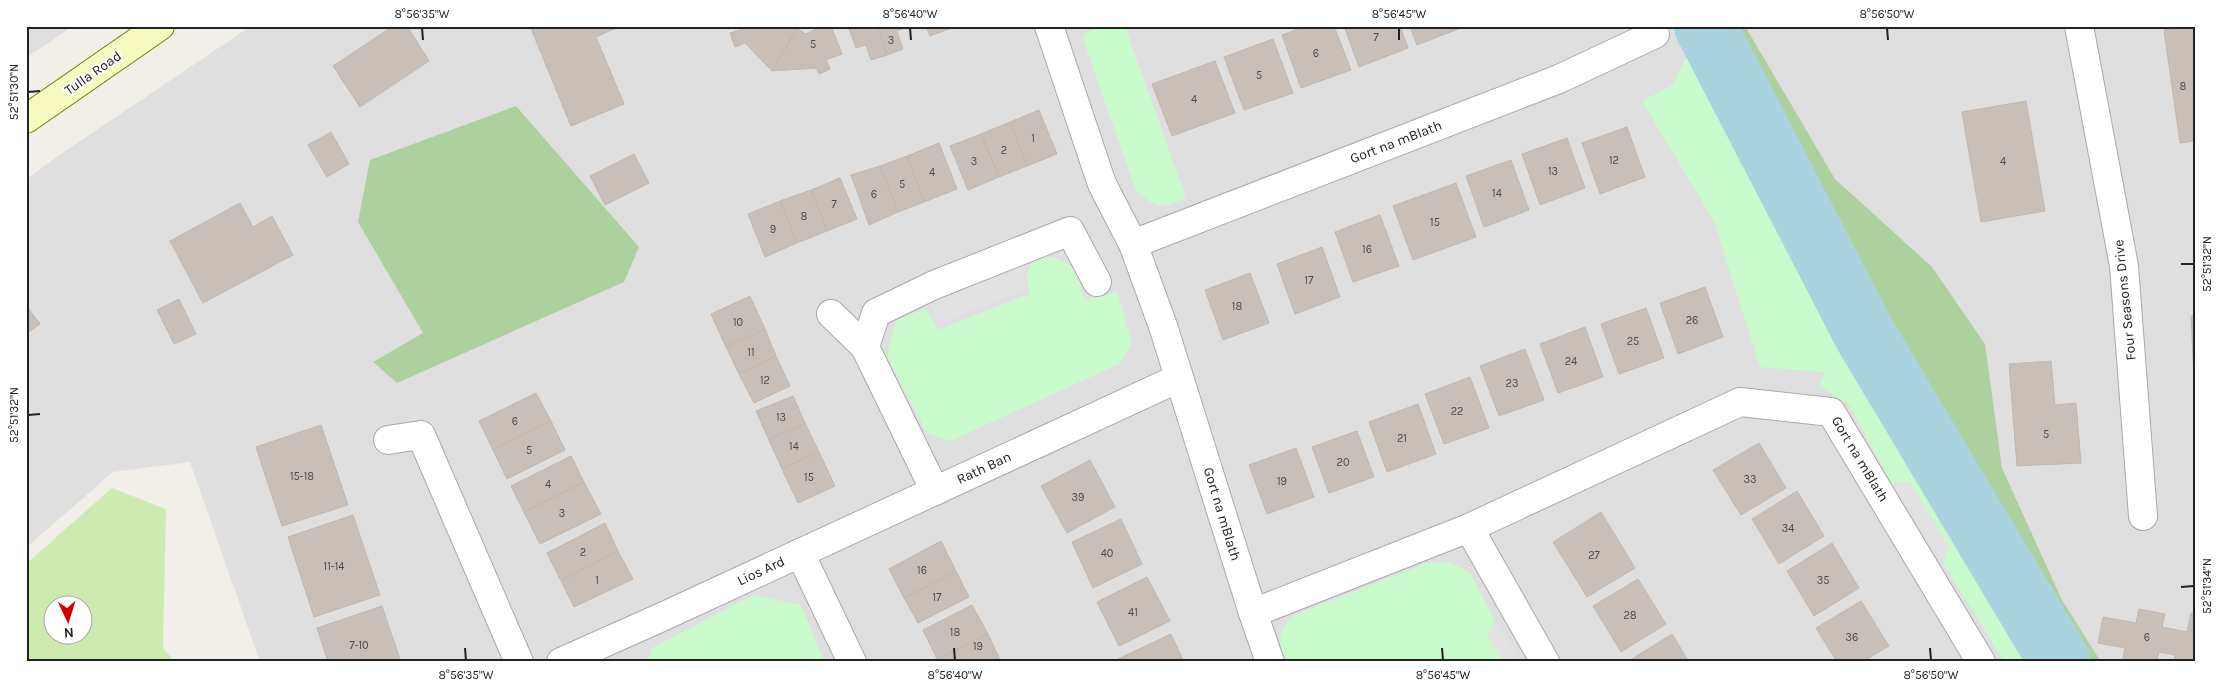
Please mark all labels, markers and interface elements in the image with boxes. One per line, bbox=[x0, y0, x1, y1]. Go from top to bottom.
text: 8°56'35"W bbox=[395, 7, 450, 21]
text: 8°56'40"W bbox=[883, 7, 938, 21]
text: 8°56'45"W bbox=[1372, 7, 1427, 21]
text: 8°56'50"W bbox=[1859, 7, 1915, 21]
house number: 7 bbox=[1373, 31, 1379, 44]
house number: 3 bbox=[888, 34, 894, 47]
house number: 5 bbox=[810, 38, 816, 51]
street label: Tulla Road bbox=[61, 47, 125, 99]
house number: 6 bbox=[1313, 47, 1319, 60]
text: 52°51'30"N bbox=[7, 64, 21, 120]
house number: 5 bbox=[1256, 69, 1262, 82]
house number: 8 bbox=[2180, 80, 2187, 93]
house number: 4 bbox=[1191, 93, 1197, 106]
street label: Gort na mBlath bbox=[1348, 117, 1444, 167]
house number: 1 bbox=[1031, 132, 1035, 145]
house number: 2 bbox=[1001, 144, 1007, 157]
house number: 12 bbox=[1609, 154, 1619, 167]
house number: 3 bbox=[971, 155, 977, 168]
house number: 4 bbox=[2000, 155, 2006, 168]
house number: 13 bbox=[1548, 165, 1558, 178]
house number: 4 bbox=[929, 166, 935, 179]
house number: 5 bbox=[899, 178, 905, 191]
house number: 14 bbox=[1492, 187, 1502, 200]
house number: 6 bbox=[871, 188, 877, 201]
house number: 7 bbox=[831, 198, 837, 211]
house number: 8 bbox=[801, 210, 808, 223]
house number: 15 bbox=[1430, 216, 1440, 229]
house number: 9 bbox=[770, 223, 776, 236]
text: 52°51'32"N bbox=[2200, 236, 2214, 292]
street label: Four Seasons Drive bbox=[2110, 239, 2140, 361]
house number: 16 bbox=[1362, 243, 1372, 256]
house number: 17 bbox=[1305, 274, 1313, 287]
house number: 18 bbox=[1232, 300, 1242, 313]
house number: 26 bbox=[1686, 314, 1698, 327]
house number: 10 bbox=[733, 316, 743, 329]
house number: 25 bbox=[1627, 335, 1639, 348]
house number: 11 bbox=[747, 346, 755, 359]
house number: 24 bbox=[1565, 355, 1577, 368]
house number: 12 bbox=[760, 374, 770, 387]
house number: 23 bbox=[1506, 377, 1518, 390]
text: 52°51'32"N bbox=[7, 387, 21, 443]
house number: 22 bbox=[1451, 405, 1463, 418]
house number: 13 bbox=[776, 411, 786, 424]
street label: Gort na mBlath bbox=[1828, 413, 1892, 505]
house number: 6 bbox=[512, 415, 518, 428]
house number: 5 bbox=[2043, 428, 2049, 441]
house number: 21 bbox=[1397, 432, 1407, 445]
house number: 14 bbox=[789, 440, 799, 453]
house number: 5 bbox=[526, 444, 532, 457]
street label: Rath Ban bbox=[954, 448, 1014, 488]
house number: 20 bbox=[1337, 456, 1349, 469]
street label: Gort na mBlath bbox=[1200, 465, 1244, 563]
house number: 15-18 bbox=[290, 470, 314, 483]
house number: 15 bbox=[804, 471, 814, 484]
house number: 33 bbox=[1744, 473, 1757, 486]
house number: 19 bbox=[1277, 475, 1287, 488]
house number: 4 bbox=[545, 478, 551, 491]
house number: 39 bbox=[1072, 491, 1084, 504]
house number: 3 bbox=[559, 507, 565, 520]
house number: 34 bbox=[1782, 522, 1794, 535]
house number: 2 bbox=[580, 546, 586, 559]
house number: 40 bbox=[1101, 547, 1113, 560]
house number: 27 bbox=[1588, 549, 1600, 562]
street label: Lios Ard bbox=[735, 553, 787, 589]
text: 52°51'34"N bbox=[2200, 558, 2214, 614]
house number: 11-14 bbox=[324, 560, 344, 573]
house number: 16 bbox=[917, 564, 927, 577]
house number: 1 bbox=[595, 574, 599, 587]
house number: 35 bbox=[1817, 574, 1829, 587]
house number: 17 bbox=[933, 591, 941, 604]
north arrow bbox=[42, 596, 92, 646]
house number: 41 bbox=[1128, 606, 1138, 619]
house number: 28 bbox=[1623, 609, 1637, 622]
text: N bbox=[63, 624, 74, 641]
house number: 18 bbox=[950, 626, 960, 639]
house number: 36 bbox=[1846, 631, 1858, 644]
house number: 6 bbox=[2144, 631, 2150, 644]
house number: 7-10 bbox=[349, 639, 369, 652]
house number: 19 bbox=[973, 640, 983, 653]
text: 8°56'35"W bbox=[439, 668, 494, 682]
text: 8°56'40"W bbox=[928, 668, 983, 682]
text: 8°56'45"W bbox=[1416, 668, 1471, 682]
text: 8°56'50"W bbox=[1903, 668, 1959, 682]

